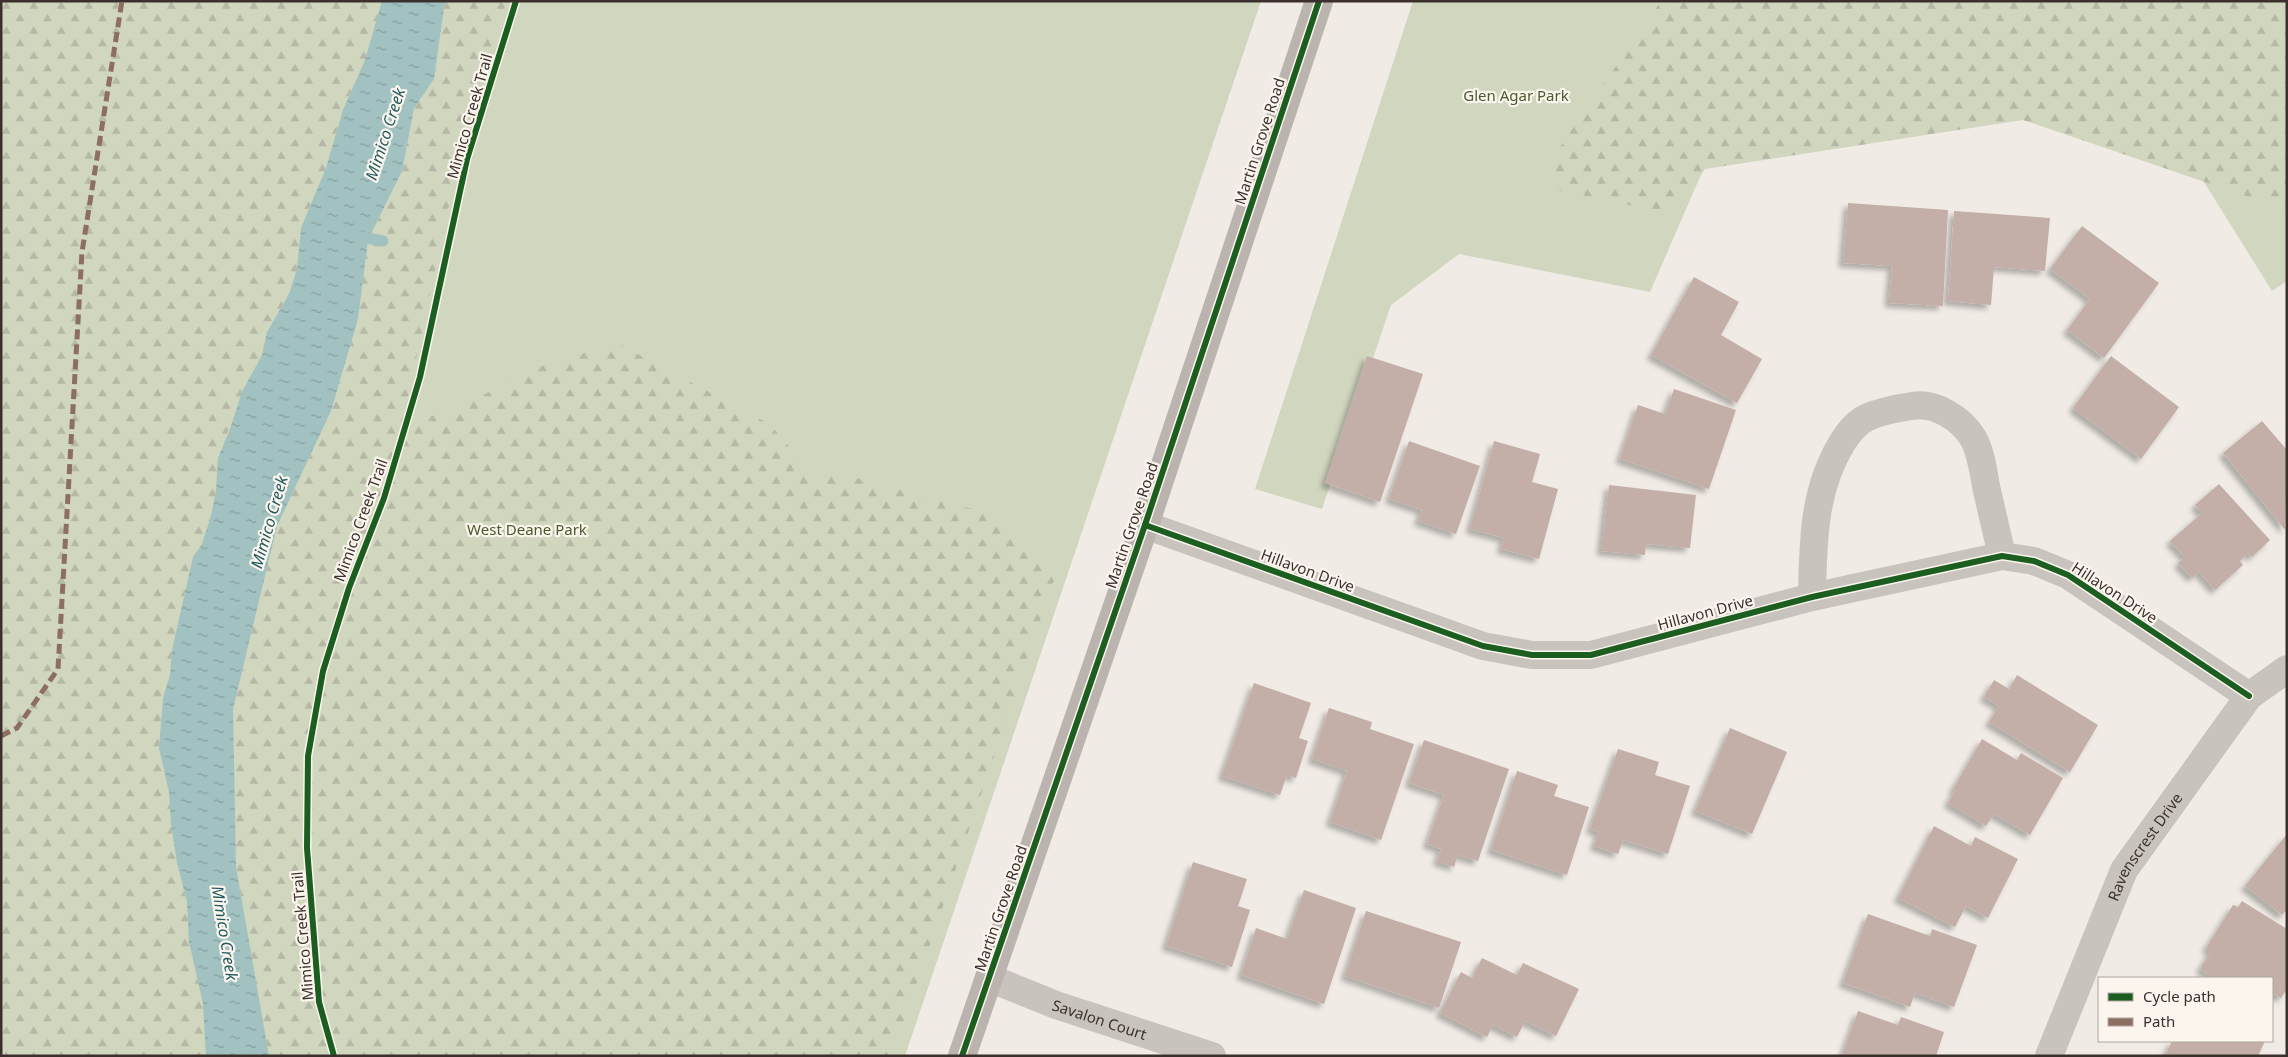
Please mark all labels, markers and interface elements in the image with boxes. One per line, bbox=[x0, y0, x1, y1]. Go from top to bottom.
street label: Mimico Creek Trail bbox=[442, 51, 496, 181]
street label: Martin Grove Road bbox=[1229, 75, 1289, 207]
water label: Mimico Creek bbox=[360, 84, 411, 183]
park label: Glen Agar Park bbox=[1463, 85, 1569, 105]
street label: Mimico Creek Trail bbox=[328, 456, 392, 584]
street label: Martin Grove Road bbox=[1100, 459, 1162, 591]
water label: Mimico Creek bbox=[245, 472, 293, 571]
park label: West Deane Park bbox=[467, 519, 587, 539]
street label: Hillavon Drive bbox=[1258, 544, 1358, 596]
street label: Hillavon Drive bbox=[2068, 557, 2162, 627]
street label: Hillavon Drive bbox=[1655, 590, 1755, 634]
street label: Ravenscrest Drive bbox=[2103, 788, 2187, 904]
street label: Martin Grove Road bbox=[969, 842, 1031, 974]
street label: Mimico Creek Trail bbox=[286, 871, 318, 1001]
water label: Mimico Creek bbox=[207, 884, 243, 983]
legend bbox=[2098, 977, 2273, 1042]
text: Cycle path bbox=[2143, 986, 2216, 1006]
street label: Savalon Court bbox=[1050, 994, 1150, 1044]
text: Path bbox=[2143, 1011, 2175, 1031]

